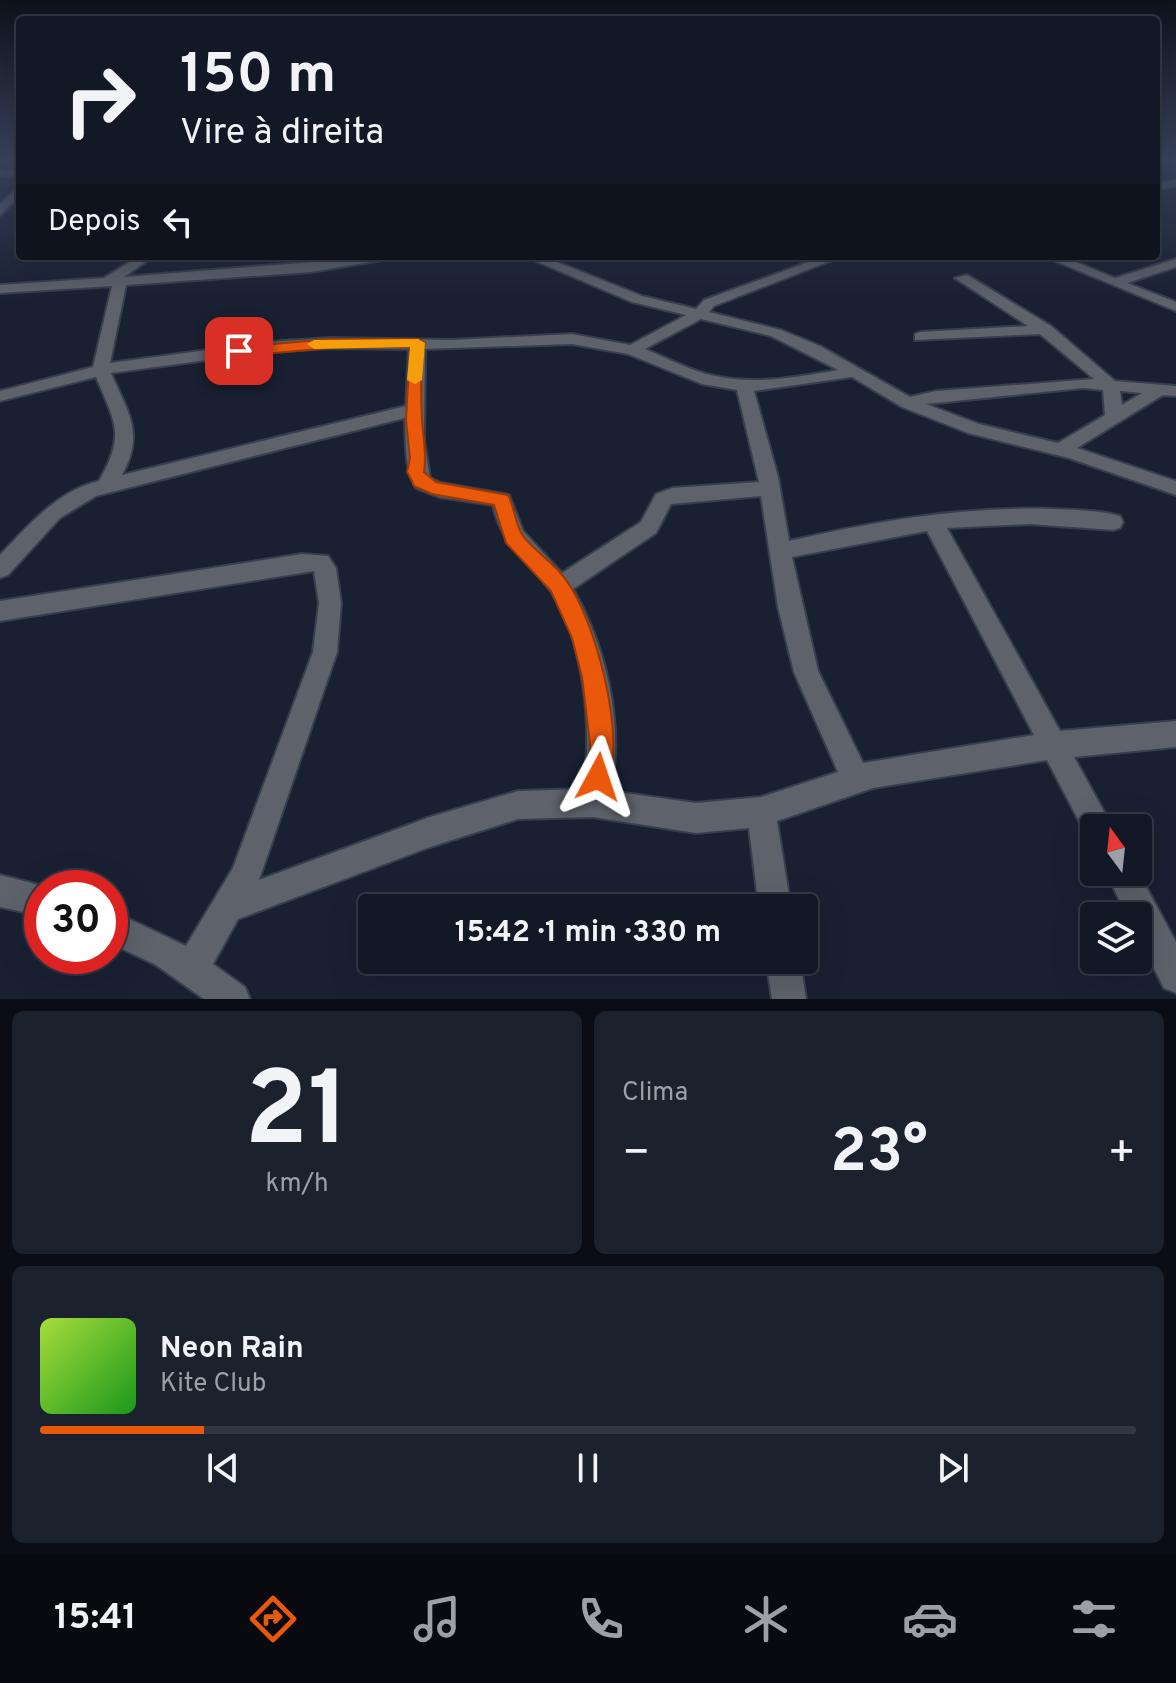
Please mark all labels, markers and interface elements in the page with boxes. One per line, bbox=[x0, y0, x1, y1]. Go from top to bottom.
text: 150 m bbox=[180, 42, 336, 112]
icon: right bbox=[48, 48, 152, 152]
text: Vire à direita bbox=[180, 111, 384, 157]
icon: left bbox=[156, 200, 200, 244]
text: Depois bbox=[48, 204, 140, 241]
pin bbox=[205, 317, 273, 385]
icon: arrive bbox=[217, 329, 261, 373]
position arrow bbox=[556, 735, 640, 819]
north arrow bbox=[1080, 814, 1152, 886]
map controls bbox=[1080, 814, 1152, 974]
speed limit sign: 30 bbox=[24, 870, 128, 974]
button: layers bbox=[1080, 902, 1152, 974]
text: 15:42 · 1 min · 330 m bbox=[455, 915, 721, 952]
text: 21 bbox=[244, 1050, 350, 1182]
text: Clima bbox=[622, 1077, 688, 1110]
text: 23° bbox=[830, 1117, 928, 1193]
text: − bbox=[622, 1127, 650, 1183]
text: + bbox=[1108, 1127, 1136, 1183]
text: km/h bbox=[265, 1168, 329, 1201]
text: Neon Rain bbox=[160, 1331, 304, 1368]
text: Kite Club bbox=[160, 1368, 266, 1401]
icon: previous bbox=[201, 1446, 245, 1490]
icon: pause bbox=[566, 1446, 610, 1490]
icon: next bbox=[931, 1446, 975, 1490]
icon: directions bbox=[245, 1591, 301, 1647]
icon: music bbox=[409, 1591, 465, 1647]
icon: phone bbox=[573, 1591, 629, 1647]
icon: climate bbox=[738, 1591, 794, 1647]
icon: car bbox=[902, 1591, 958, 1647]
icon: filters bbox=[1066, 1591, 1122, 1647]
text: 15:41 bbox=[54, 1596, 137, 1642]

